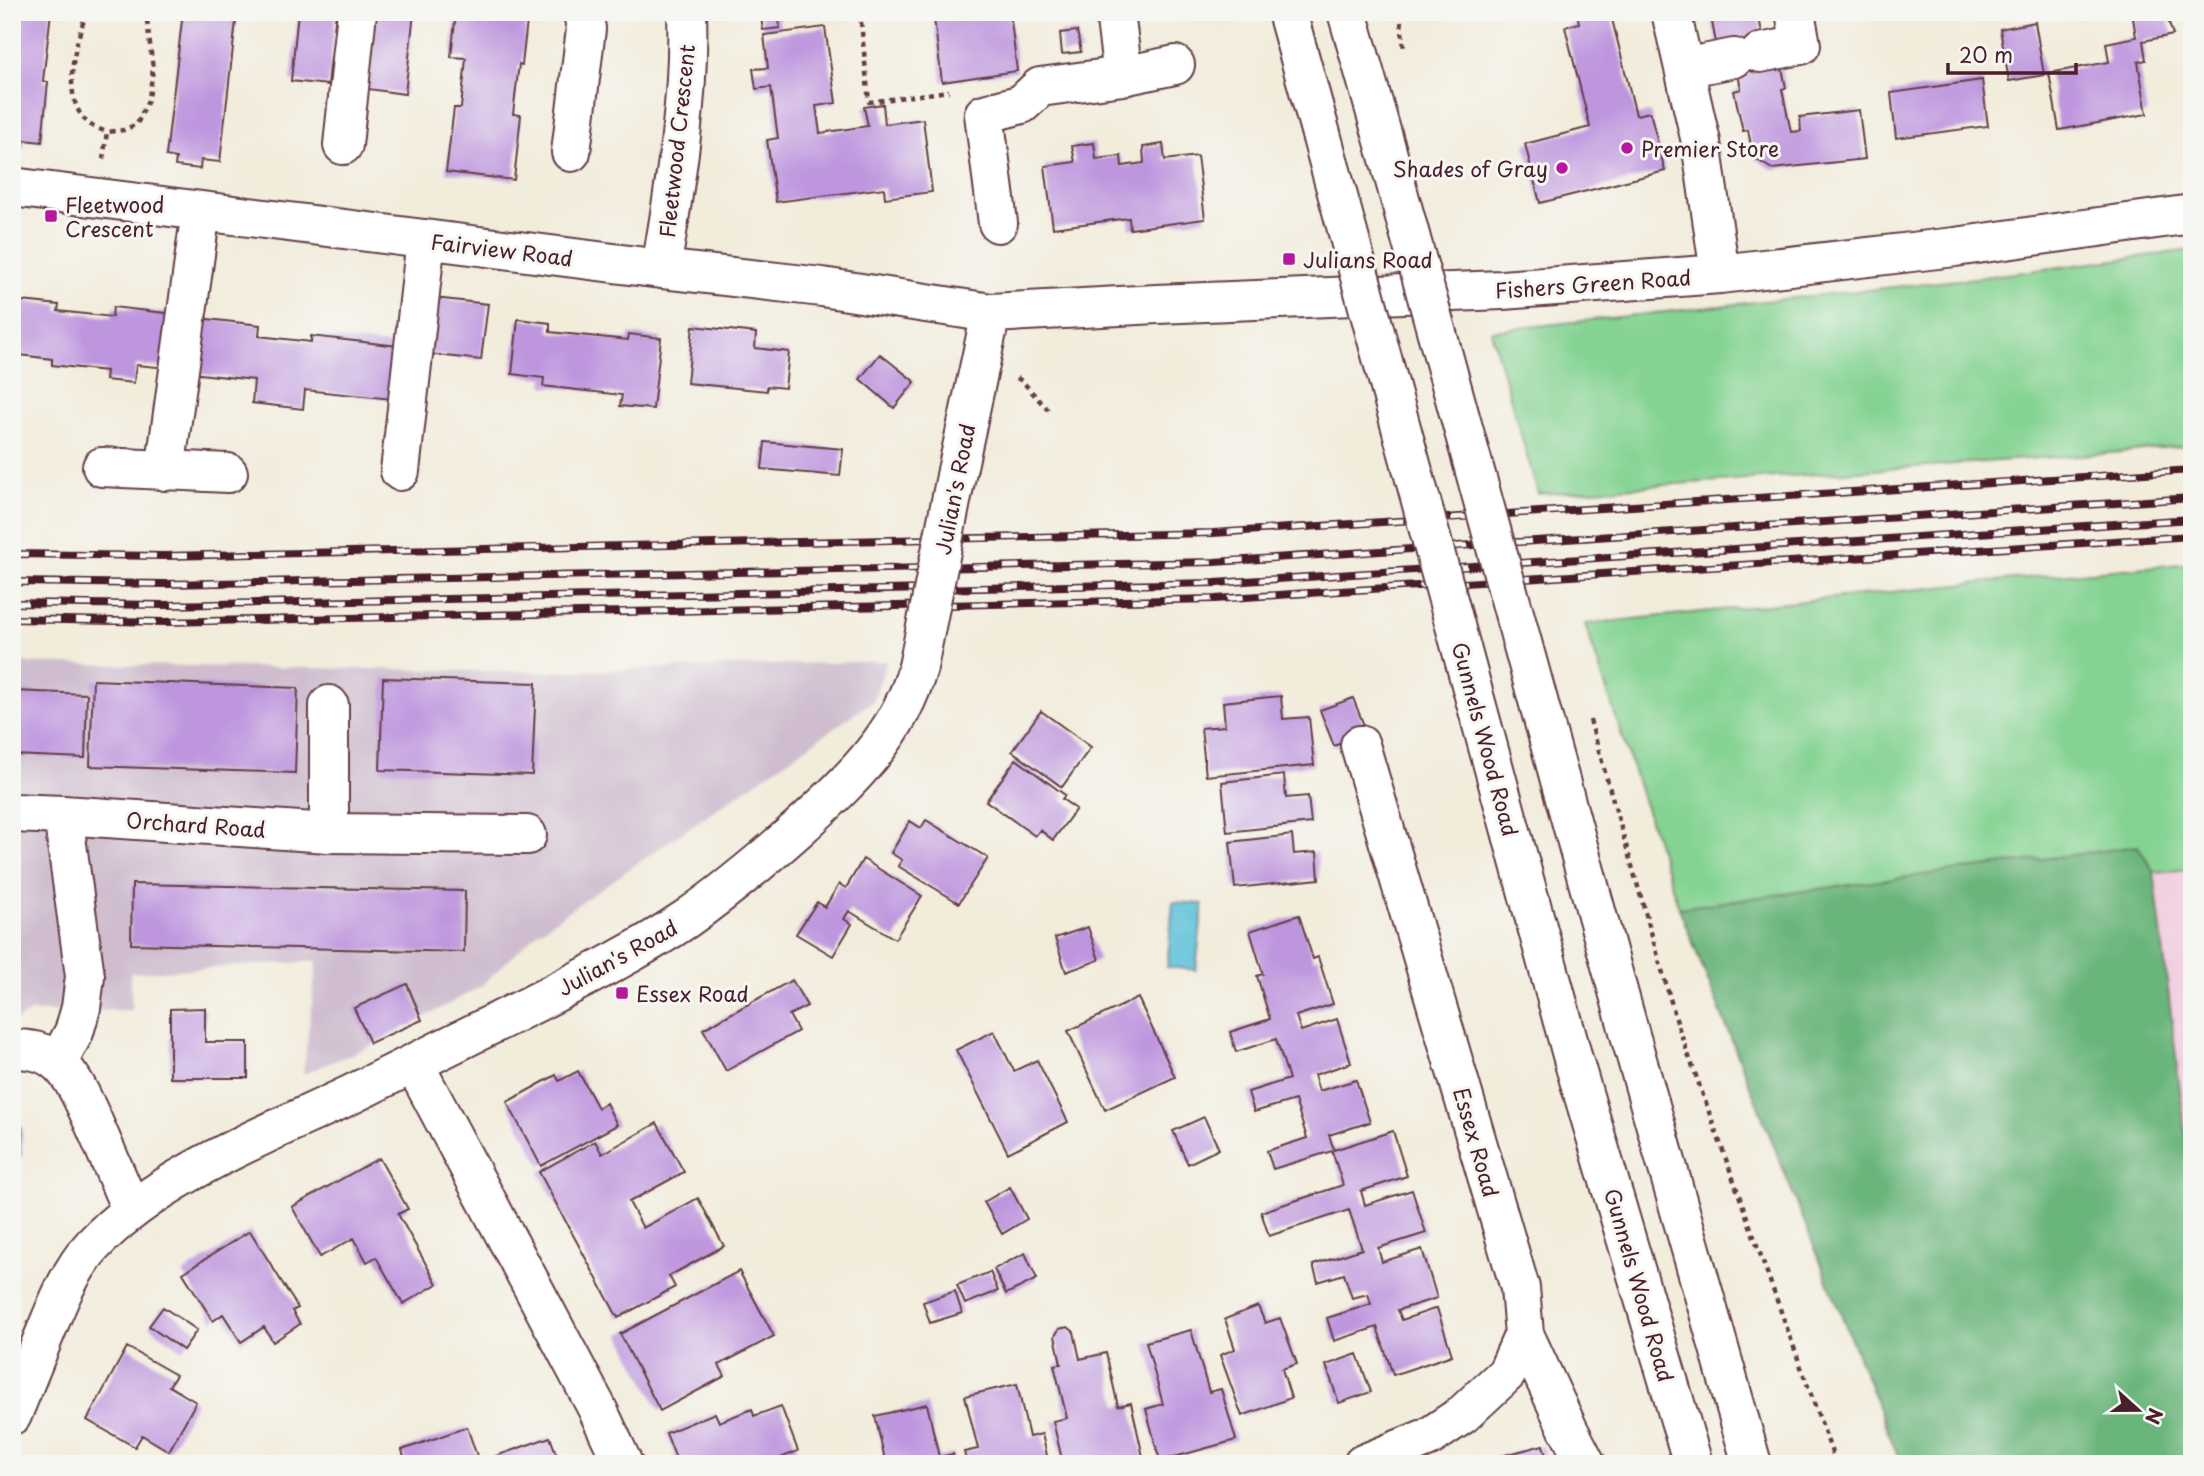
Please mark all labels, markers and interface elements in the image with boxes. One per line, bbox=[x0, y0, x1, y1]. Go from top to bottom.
scale bar bbox=[1948, 32, 2076, 76]
text: 20 m bbox=[1959, 38, 2013, 70]
street label: Fleetwood Crescent bbox=[650, 43, 702, 239]
place label: Premier Store bbox=[1641, 132, 1779, 164]
marker: Premier Store bbox=[1619, 140, 1635, 156]
place label: Shades of Gray bbox=[1393, 152, 1548, 184]
marker: Shades of Gray bbox=[1554, 160, 1570, 176]
place label: Fleetwood Crescent bbox=[65, 188, 164, 244]
marker: Fleetwood Crescent bbox=[43, 208, 59, 224]
street label: Fairview Road bbox=[429, 224, 575, 274]
place label: Julians Road bbox=[1303, 243, 1433, 275]
marker: Julians Road bbox=[1281, 251, 1297, 267]
street label: Fishers Green Road bbox=[1494, 260, 1692, 306]
street label: Julian's Road bbox=[926, 421, 982, 557]
street label: Gunnels Wood Road bbox=[1445, 638, 1527, 840]
street label: Orchard Road bbox=[125, 803, 267, 845]
street label: Julian's Road bbox=[551, 911, 683, 1003]
place label: Essex Road bbox=[636, 977, 749, 1009]
marker: Essex Road bbox=[614, 985, 630, 1001]
street label: Essex Road bbox=[1446, 1083, 1508, 1201]
street label: Gunnels Wood Road bbox=[1597, 1184, 1683, 1386]
north arrow bbox=[2102, 1374, 2172, 1444]
text: N bbox=[2139, 1404, 2171, 1428]

